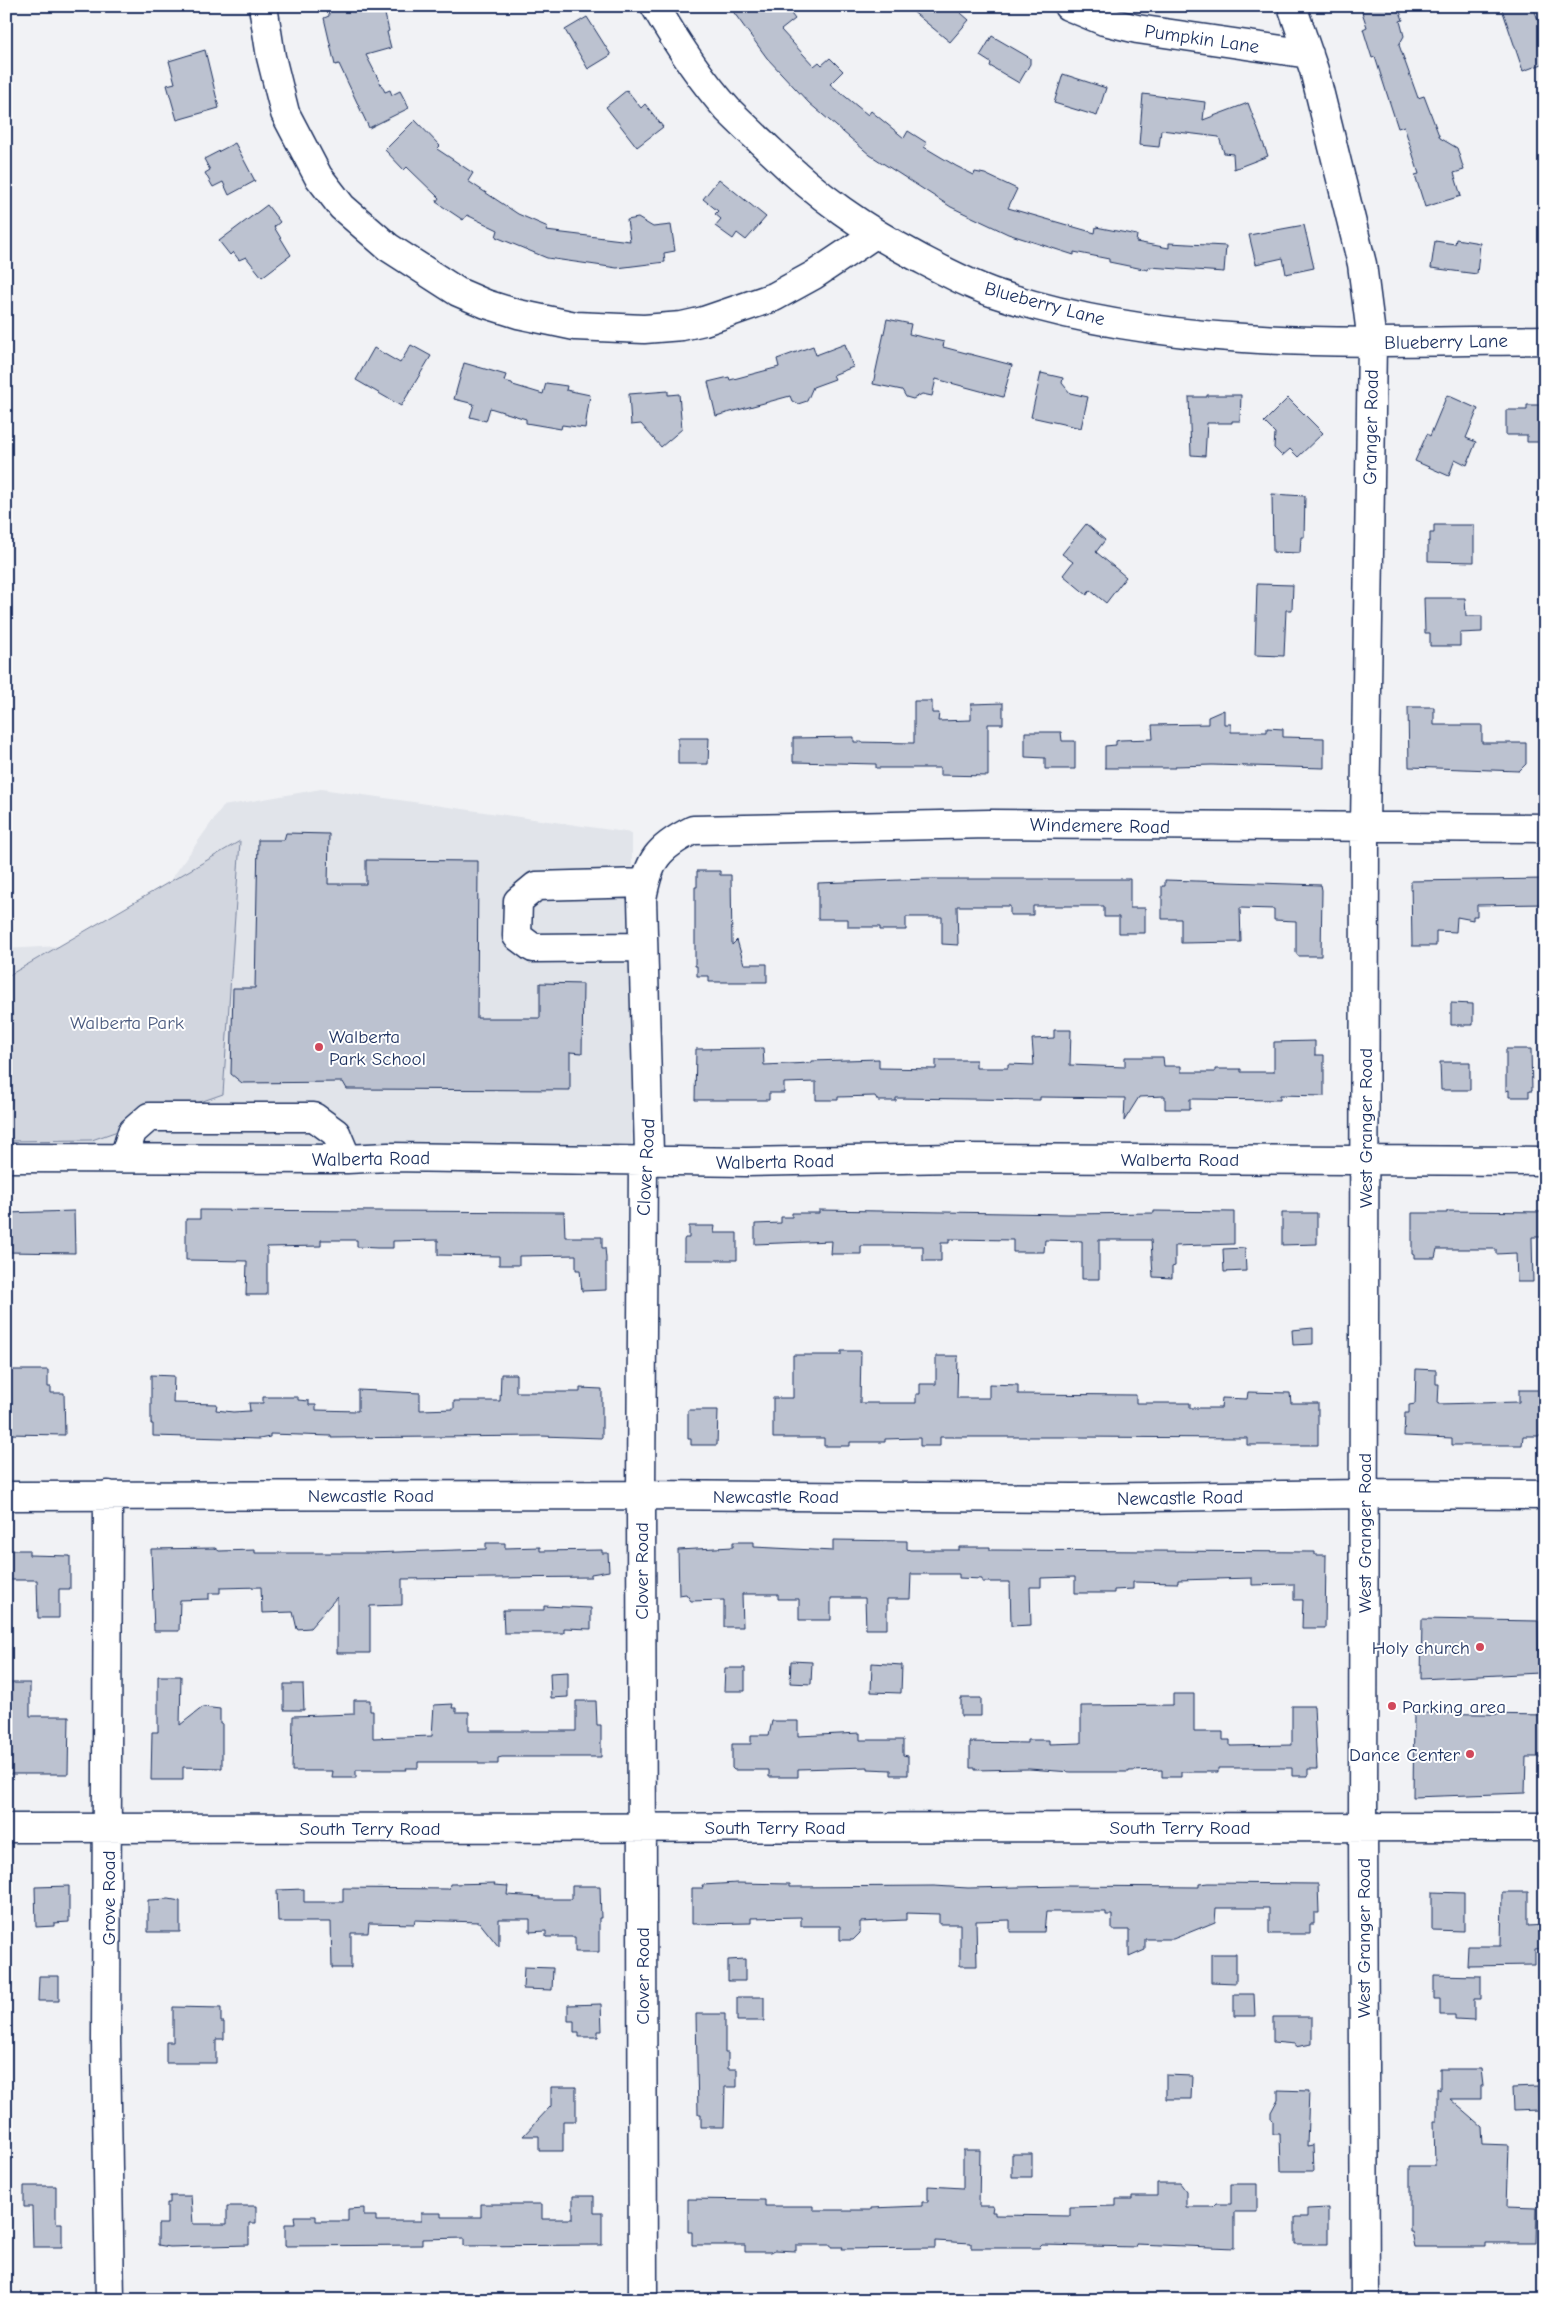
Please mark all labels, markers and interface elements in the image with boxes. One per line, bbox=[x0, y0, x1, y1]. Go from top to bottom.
street label: Pumpkin Lane bbox=[1143, 20, 1261, 58]
street label: Blueberry Lane bbox=[982, 277, 1107, 331]
street label: Blueberry Lane bbox=[1384, 330, 1508, 354]
street label: Granger Road bbox=[1359, 369, 1383, 485]
street label: Windemere Road bbox=[1030, 814, 1170, 838]
park label: Walberta Park bbox=[70, 1012, 185, 1034]
place label: Walberta Park School bbox=[329, 1026, 426, 1070]
marker: Walberta Park School bbox=[313, 1041, 325, 1053]
street label: West Granger Road bbox=[1355, 1048, 1377, 1208]
street label: Clover Road bbox=[632, 1118, 660, 1216]
street label: Walberta Road bbox=[312, 1147, 430, 1171]
street label: Walberta Road bbox=[1121, 1149, 1239, 1171]
street label: Walberta Road bbox=[716, 1150, 834, 1174]
street label: West Granger Road bbox=[1354, 1453, 1376, 1613]
street label: Newcastle Road bbox=[308, 1485, 434, 1507]
street label: Newcastle Road bbox=[713, 1486, 839, 1508]
street label: Newcastle Road bbox=[1117, 1486, 1243, 1510]
street label: Clover Road bbox=[631, 1522, 653, 1620]
place label: Holy church bbox=[1372, 1637, 1470, 1659]
marker: Holy church bbox=[1474, 1641, 1486, 1653]
place label: Parking area bbox=[1402, 1696, 1506, 1718]
marker: Parking area bbox=[1386, 1700, 1398, 1712]
place label: Dance Center bbox=[1349, 1744, 1460, 1766]
marker: Dance Center bbox=[1464, 1748, 1476, 1760]
street label: South Terry Road bbox=[704, 1817, 846, 1839]
street label: South Terry Road bbox=[1109, 1817, 1251, 1839]
street label: South Terry Road bbox=[299, 1818, 441, 1840]
street label: Grove Road bbox=[98, 1850, 120, 1946]
street label: West Granger Road bbox=[1353, 1858, 1375, 2018]
street label: Clover Road bbox=[632, 1927, 654, 2025]

